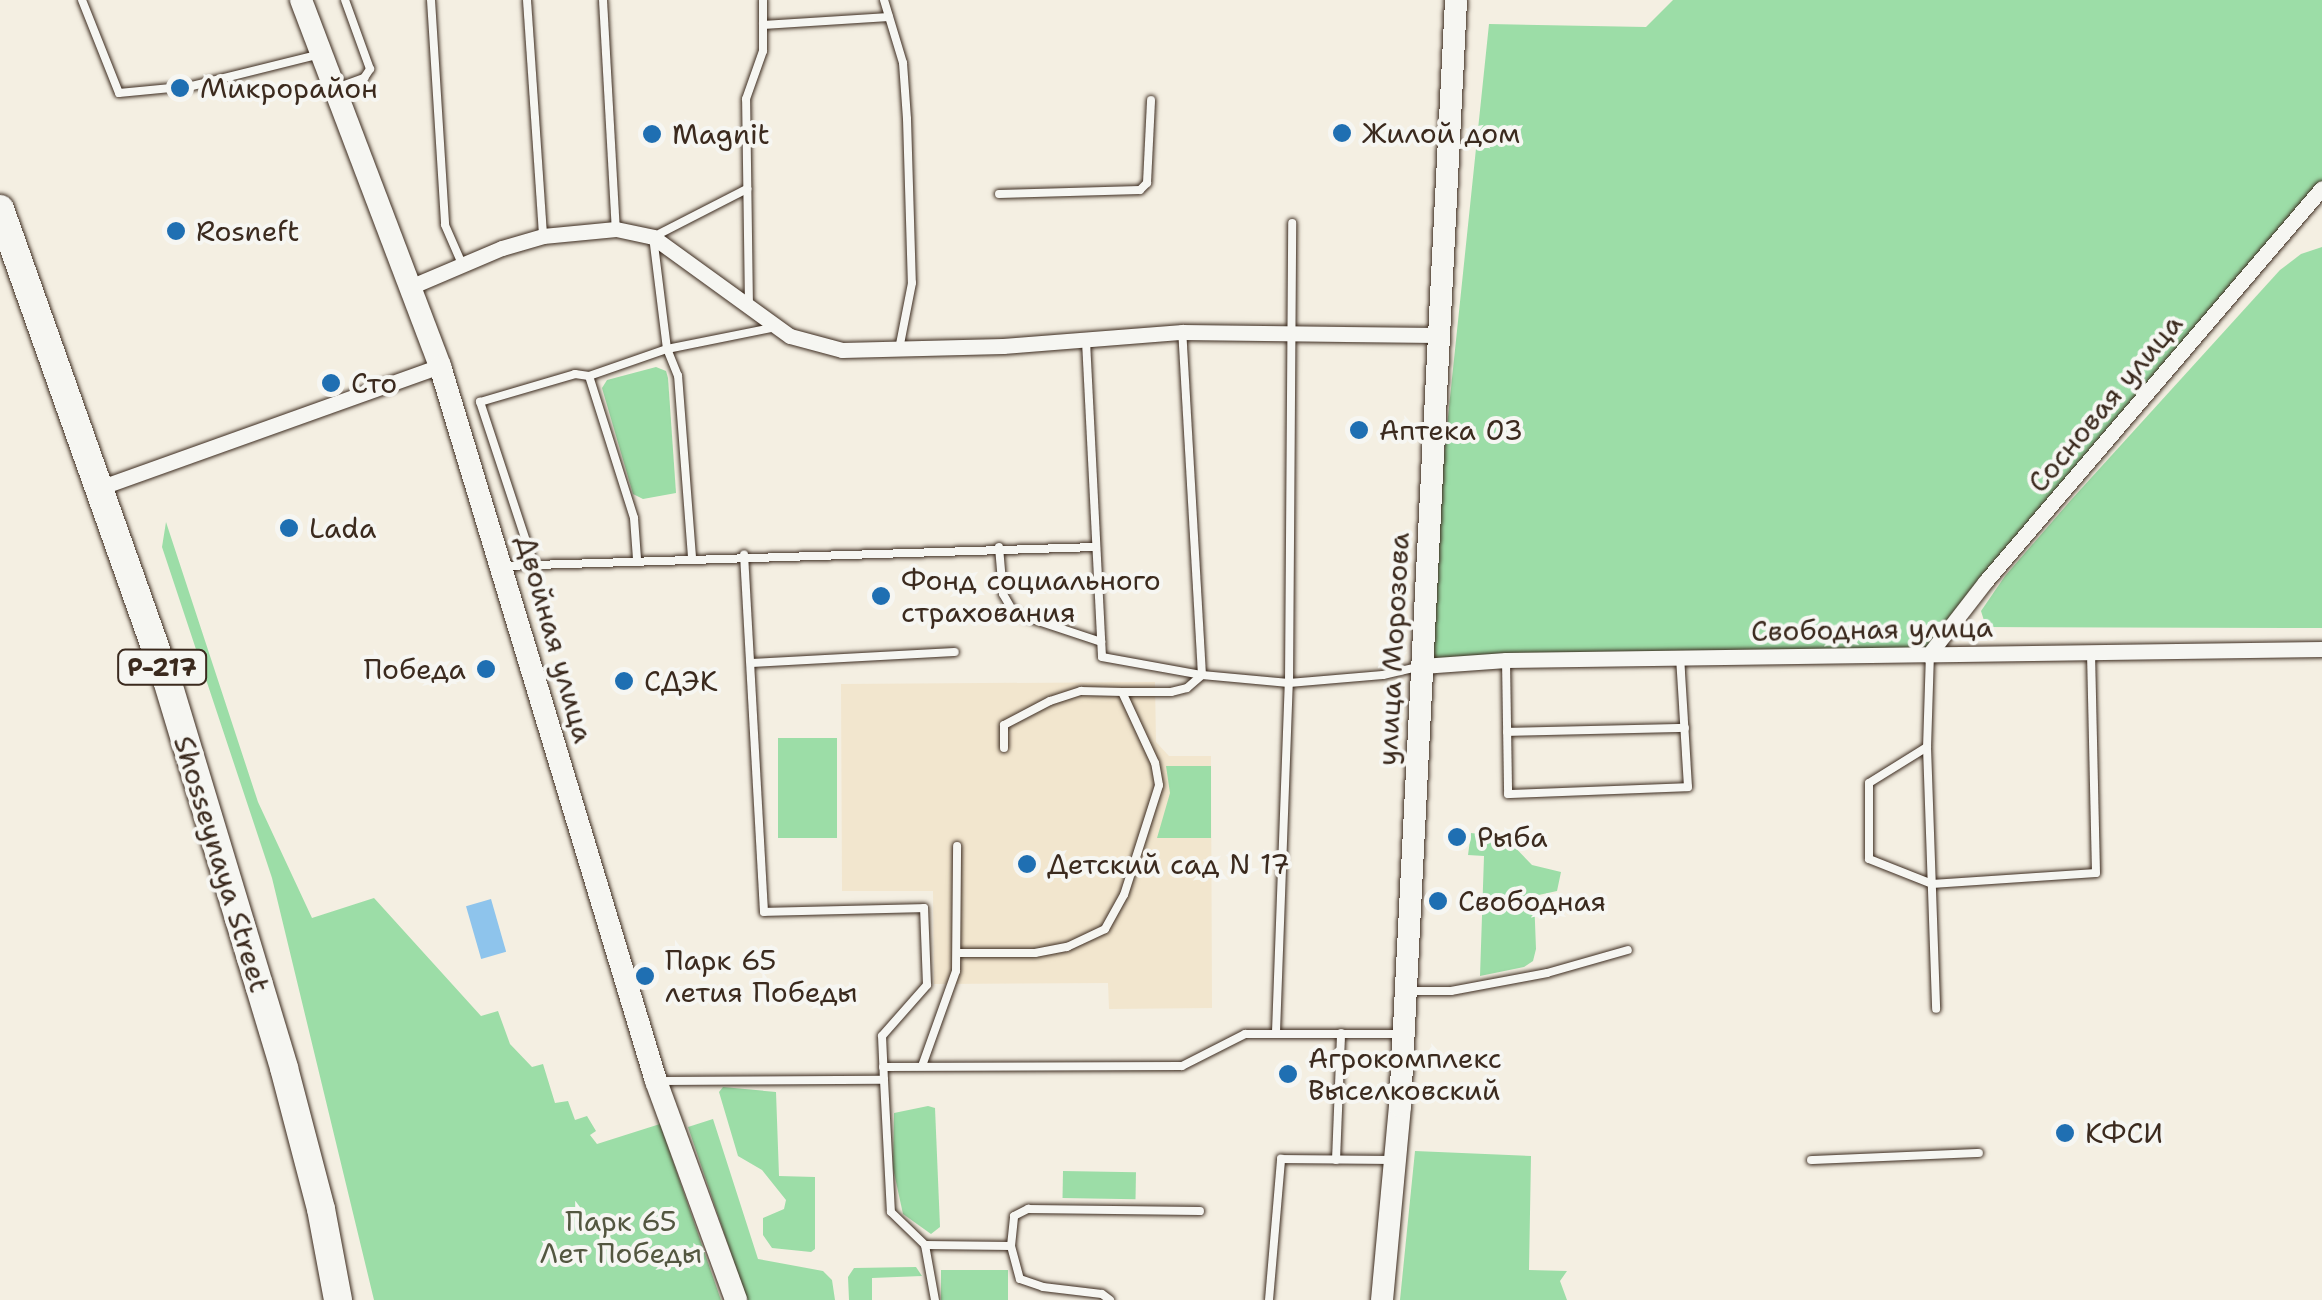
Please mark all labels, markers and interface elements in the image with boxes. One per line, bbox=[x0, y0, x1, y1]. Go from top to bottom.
place label: Микрорайон bbox=[200, 71, 378, 105]
marker: Микрорайон bbox=[169, 77, 191, 99]
place label: Жилой дом bbox=[1362, 116, 1520, 150]
place label: Magnit bbox=[672, 117, 770, 151]
marker: Жилой дом bbox=[1331, 122, 1353, 144]
marker: Magnit bbox=[641, 123, 663, 145]
place label: Rosneft bbox=[196, 214, 299, 248]
marker: Rosneft bbox=[165, 220, 187, 242]
street label: Сосновая улица bbox=[2021, 307, 2189, 499]
place label: Сто bbox=[351, 366, 397, 400]
marker: Сто bbox=[320, 372, 342, 394]
place label: Аптека 03 bbox=[1379, 413, 1523, 447]
marker: Аптека 03 bbox=[1348, 419, 1370, 441]
place label: Lada bbox=[309, 511, 376, 545]
marker: Lada bbox=[278, 517, 300, 539]
street label: Двойная улица bbox=[509, 531, 601, 747]
street label: улица Морозова bbox=[1370, 531, 1416, 767]
place label: Фонд социального страхования bbox=[901, 563, 1161, 629]
marker: Фонд социального страхования bbox=[870, 585, 892, 607]
street label: Свободная улица bbox=[1751, 610, 1993, 648]
road number: Р-217 bbox=[117, 647, 207, 687]
place label: Победа bbox=[364, 652, 466, 686]
marker: Победа bbox=[475, 658, 497, 680]
place label: СДЭК bbox=[644, 664, 718, 698]
marker: СДЭК bbox=[613, 670, 635, 692]
street label: Shosseynaya Street bbox=[167, 732, 277, 996]
place label: Рыба bbox=[1477, 820, 1548, 854]
marker: Рыба bbox=[1446, 826, 1468, 848]
place label: Детский сад N 17 bbox=[1047, 847, 1290, 881]
marker: Детский сад N 17 bbox=[1016, 853, 1038, 875]
place label: Свободная bbox=[1458, 884, 1606, 918]
marker: Свободная bbox=[1427, 890, 1449, 912]
place label: Парк 65 летия Победы bbox=[665, 943, 858, 1009]
marker: Парк 65 летия Победы bbox=[634, 965, 656, 987]
place label: Агрокомплекс Выселковский bbox=[1308, 1041, 1502, 1107]
marker: Агрокомплекс Выселковский bbox=[1277, 1063, 1299, 1085]
place label: КФСИ bbox=[2085, 1116, 2163, 1150]
marker: КФСИ bbox=[2054, 1122, 2076, 1144]
park label: Парк 65 Лет Победы bbox=[540, 1204, 702, 1270]

